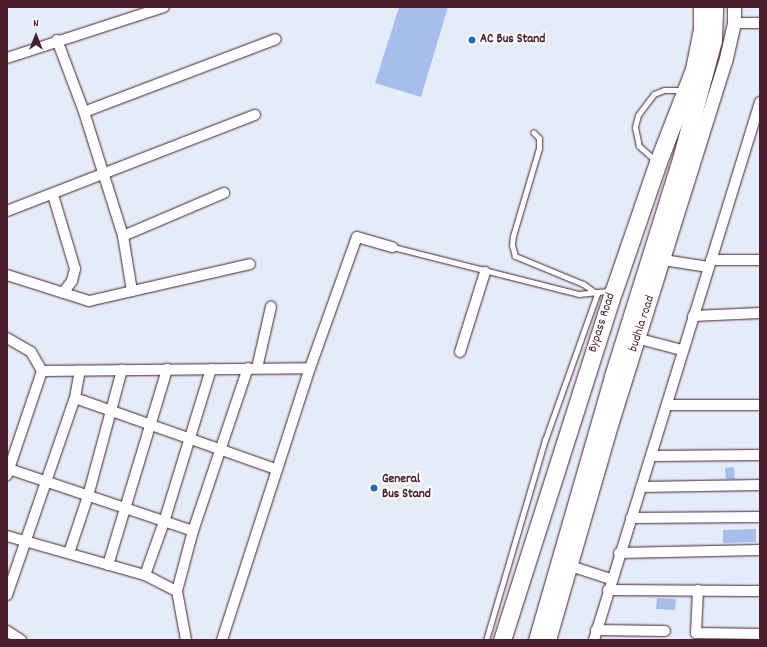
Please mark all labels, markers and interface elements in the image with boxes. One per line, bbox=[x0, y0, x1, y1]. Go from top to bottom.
north arrow bbox=[16, 16, 56, 56]
text: N bbox=[33, 16, 39, 32]
place label: AC Bus Stand bbox=[480, 32, 545, 48]
marker: AC Bus Stand bbox=[467, 35, 477, 45]
street label: Bypass Road bbox=[586, 291, 620, 355]
street label: budhla road bbox=[627, 294, 659, 354]
place label: General Bus Stand bbox=[382, 473, 431, 504]
marker: General Bus Stand bbox=[369, 483, 379, 493]

